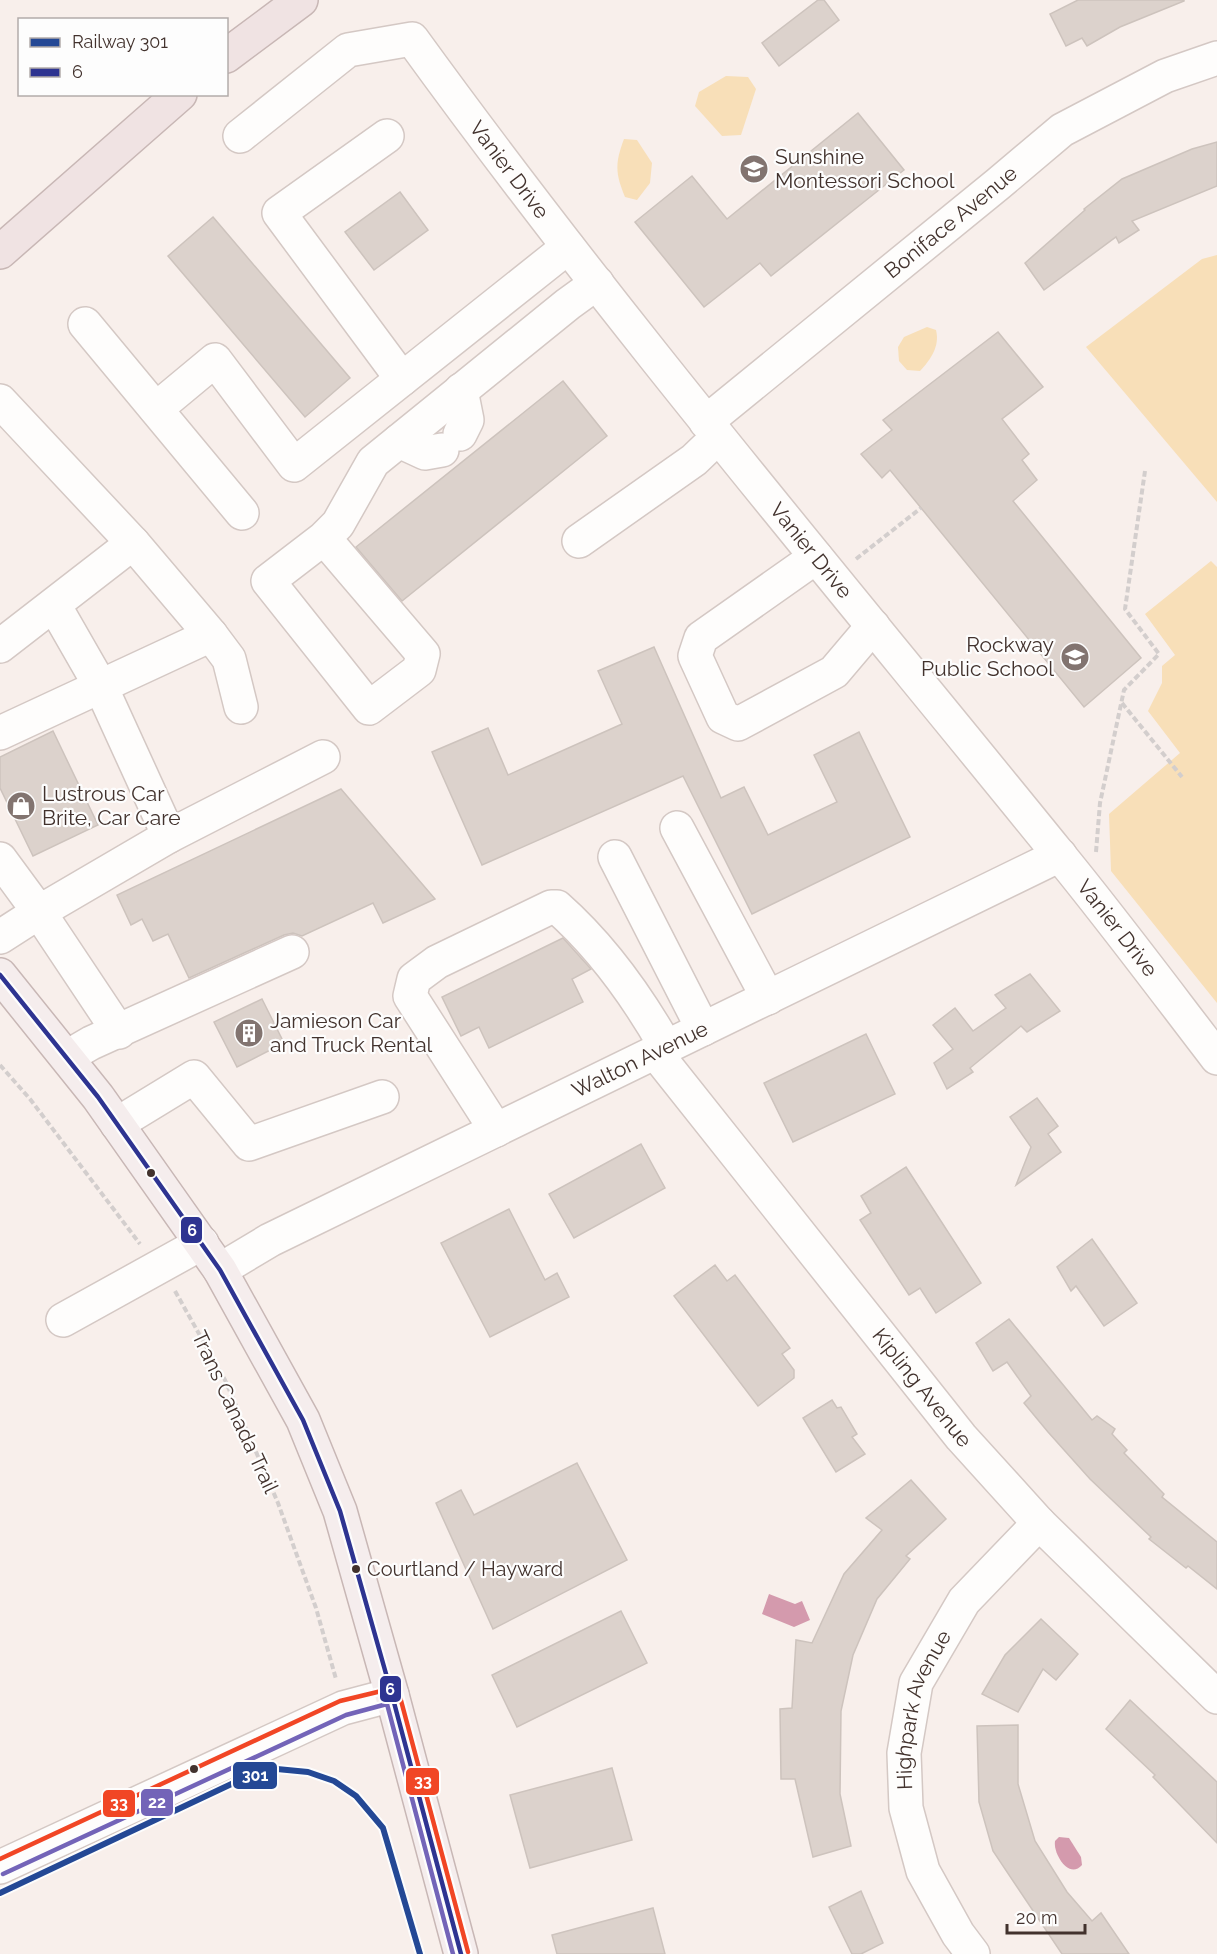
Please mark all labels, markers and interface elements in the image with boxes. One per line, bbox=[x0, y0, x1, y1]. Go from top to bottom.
legend bbox=[18, 18, 228, 96]
text: Railway 301 bbox=[72, 31, 168, 52]
text: 6 bbox=[72, 61, 83, 82]
street label: Vanier Drive bbox=[465, 116, 555, 223]
place label: Sunshine Montessori School bbox=[775, 144, 955, 193]
school or university icon: Sunshine Montessori School bbox=[738, 153, 770, 185]
street label: Boniface Avenue bbox=[879, 160, 1022, 283]
street label: Vanier Drive bbox=[765, 498, 858, 603]
place label: Rockway Public School bbox=[921, 632, 1054, 681]
school or university icon: Rockway Public School bbox=[1059, 641, 1091, 673]
place label: Lustrous Car Brite, Car Care bbox=[42, 781, 181, 830]
shop icon: Lustrous Car Brite, Car Care bbox=[5, 790, 37, 822]
street label: Vanier Drive bbox=[1072, 874, 1163, 981]
place label: Jamieson Car and Truck Rental bbox=[270, 1008, 433, 1057]
street label: Walton Avenue bbox=[568, 1016, 712, 1103]
building icon: Jamieson Car and Truck Rental bbox=[233, 1017, 265, 1049]
unlabelled marker bbox=[145, 1167, 157, 1179]
line badge: 6 bbox=[180, 1216, 203, 1244]
text: 6 bbox=[187, 1221, 197, 1240]
street label: Kipling Avenue bbox=[867, 1323, 977, 1452]
street label: Trans Canada Trail bbox=[187, 1327, 284, 1497]
place label: Courtland / Hayward bbox=[367, 1557, 563, 1581]
marker: Courtland / Hayward bbox=[350, 1563, 362, 1575]
street label: Highpark Avenue bbox=[891, 1626, 956, 1790]
line badge: 6 bbox=[379, 1675, 402, 1703]
text: 6 bbox=[385, 1680, 395, 1699]
line badge: 301 bbox=[232, 1761, 278, 1790]
unlabelled marker bbox=[188, 1763, 200, 1775]
text: 301 bbox=[242, 1766, 268, 1785]
line badge: 33 bbox=[405, 1767, 440, 1796]
text: 33 bbox=[414, 1772, 432, 1791]
line badge: 22 bbox=[140, 1788, 174, 1817]
line badge: 33 bbox=[102, 1789, 136, 1818]
text: 22 bbox=[148, 1793, 166, 1812]
text: 33 bbox=[110, 1794, 128, 1813]
scale bar bbox=[1007, 1897, 1085, 1935]
text: 20 m bbox=[1016, 1907, 1058, 1928]

